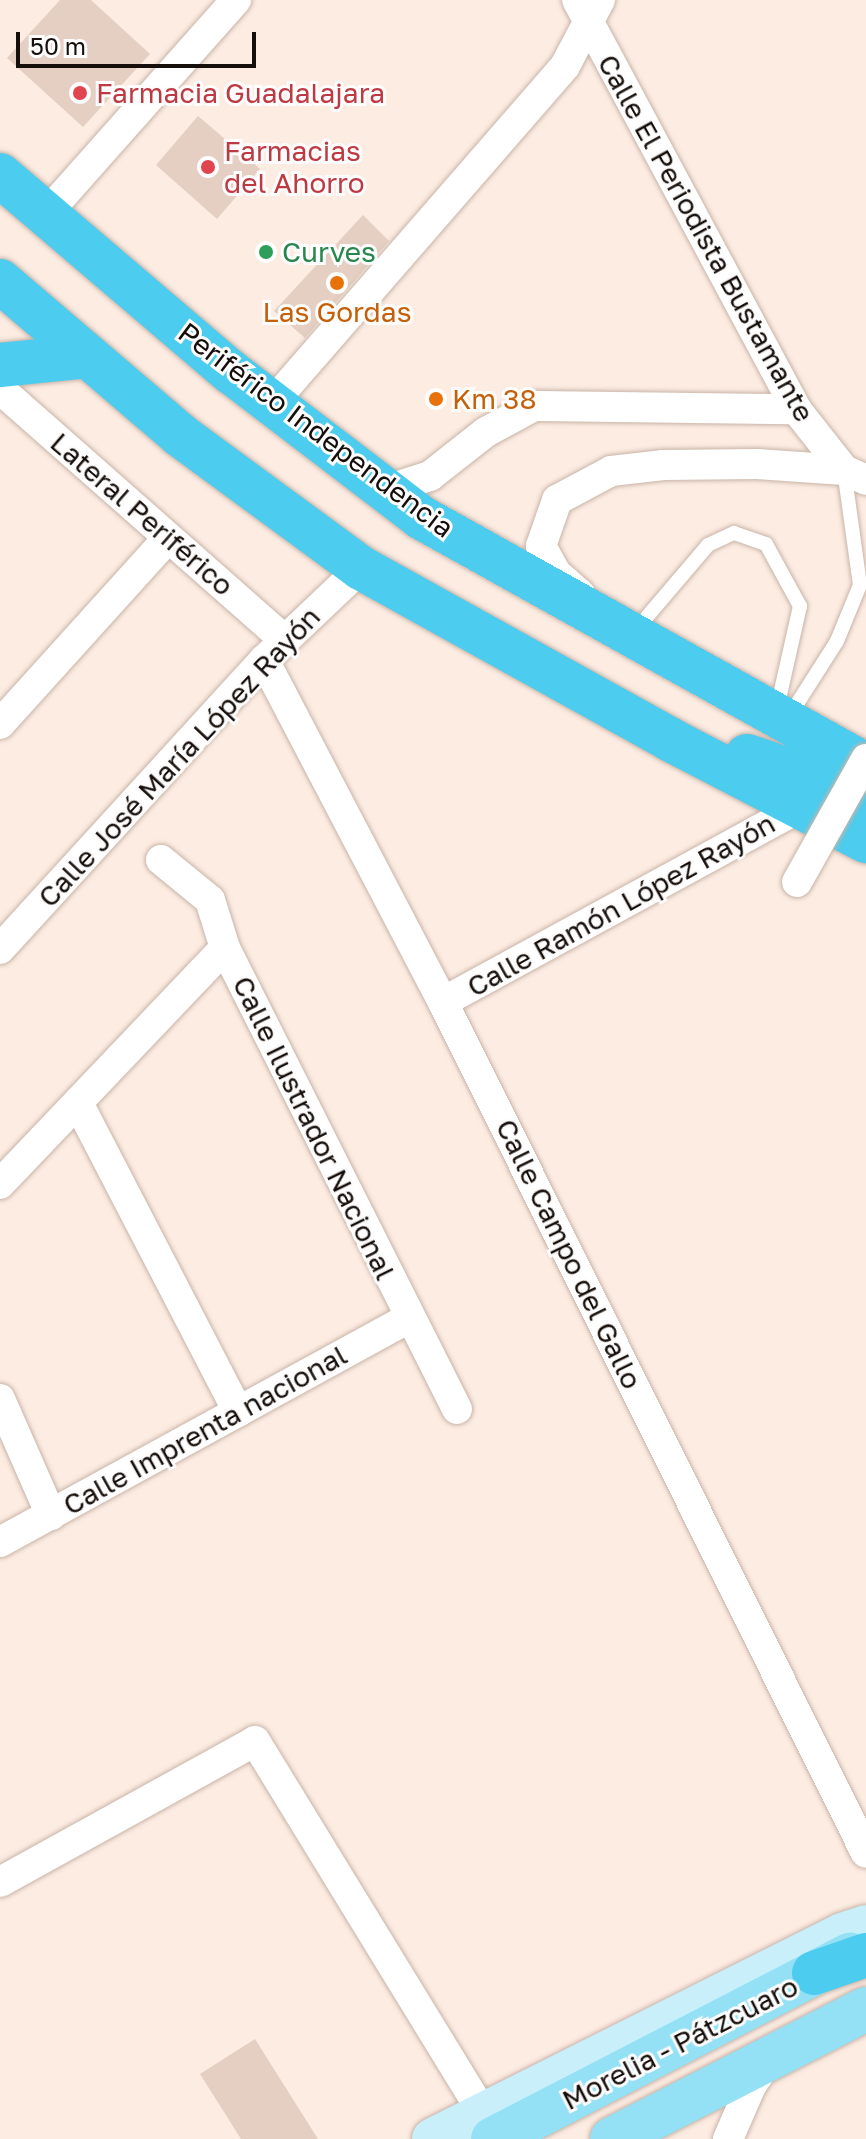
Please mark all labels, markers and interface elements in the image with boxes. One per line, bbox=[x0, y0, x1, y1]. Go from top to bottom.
scale bar bbox=[20, 16, 260, 66]
text: 50 m bbox=[30, 31, 86, 60]
street label: Calle El Periodista Bustamante bbox=[591, 49, 821, 427]
place label: Farmacia Guadalajara bbox=[96, 76, 385, 110]
marker: Farmacia Guadalajara bbox=[71, 84, 89, 102]
place label: Farmacias del Ahorro bbox=[224, 134, 365, 200]
marker: Farmacias del Ahorro bbox=[199, 158, 217, 176]
place label: Curves bbox=[282, 235, 376, 269]
marker: Curves bbox=[257, 243, 275, 261]
marker: Las Gordas bbox=[328, 274, 346, 292]
place label: Las Gordas bbox=[263, 295, 411, 329]
street label: Periférico Independencia bbox=[172, 316, 460, 544]
place label: Km 38 bbox=[452, 382, 537, 416]
marker: Km 38 bbox=[427, 390, 445, 408]
street label: Lateral Periférico bbox=[44, 426, 240, 602]
street label: Calle José María López Rayón bbox=[31, 600, 327, 914]
street label: Calle Ramón López Rayón bbox=[461, 806, 781, 1004]
street label: Calle Ilustrador Nacional bbox=[226, 971, 402, 1285]
street label: Calle Campo del Gallo bbox=[489, 1114, 649, 1394]
street label: Calle Imprenta nacional bbox=[57, 1338, 353, 1522]
street label: Morelia - Pátzcuaro bbox=[557, 1969, 803, 2117]

